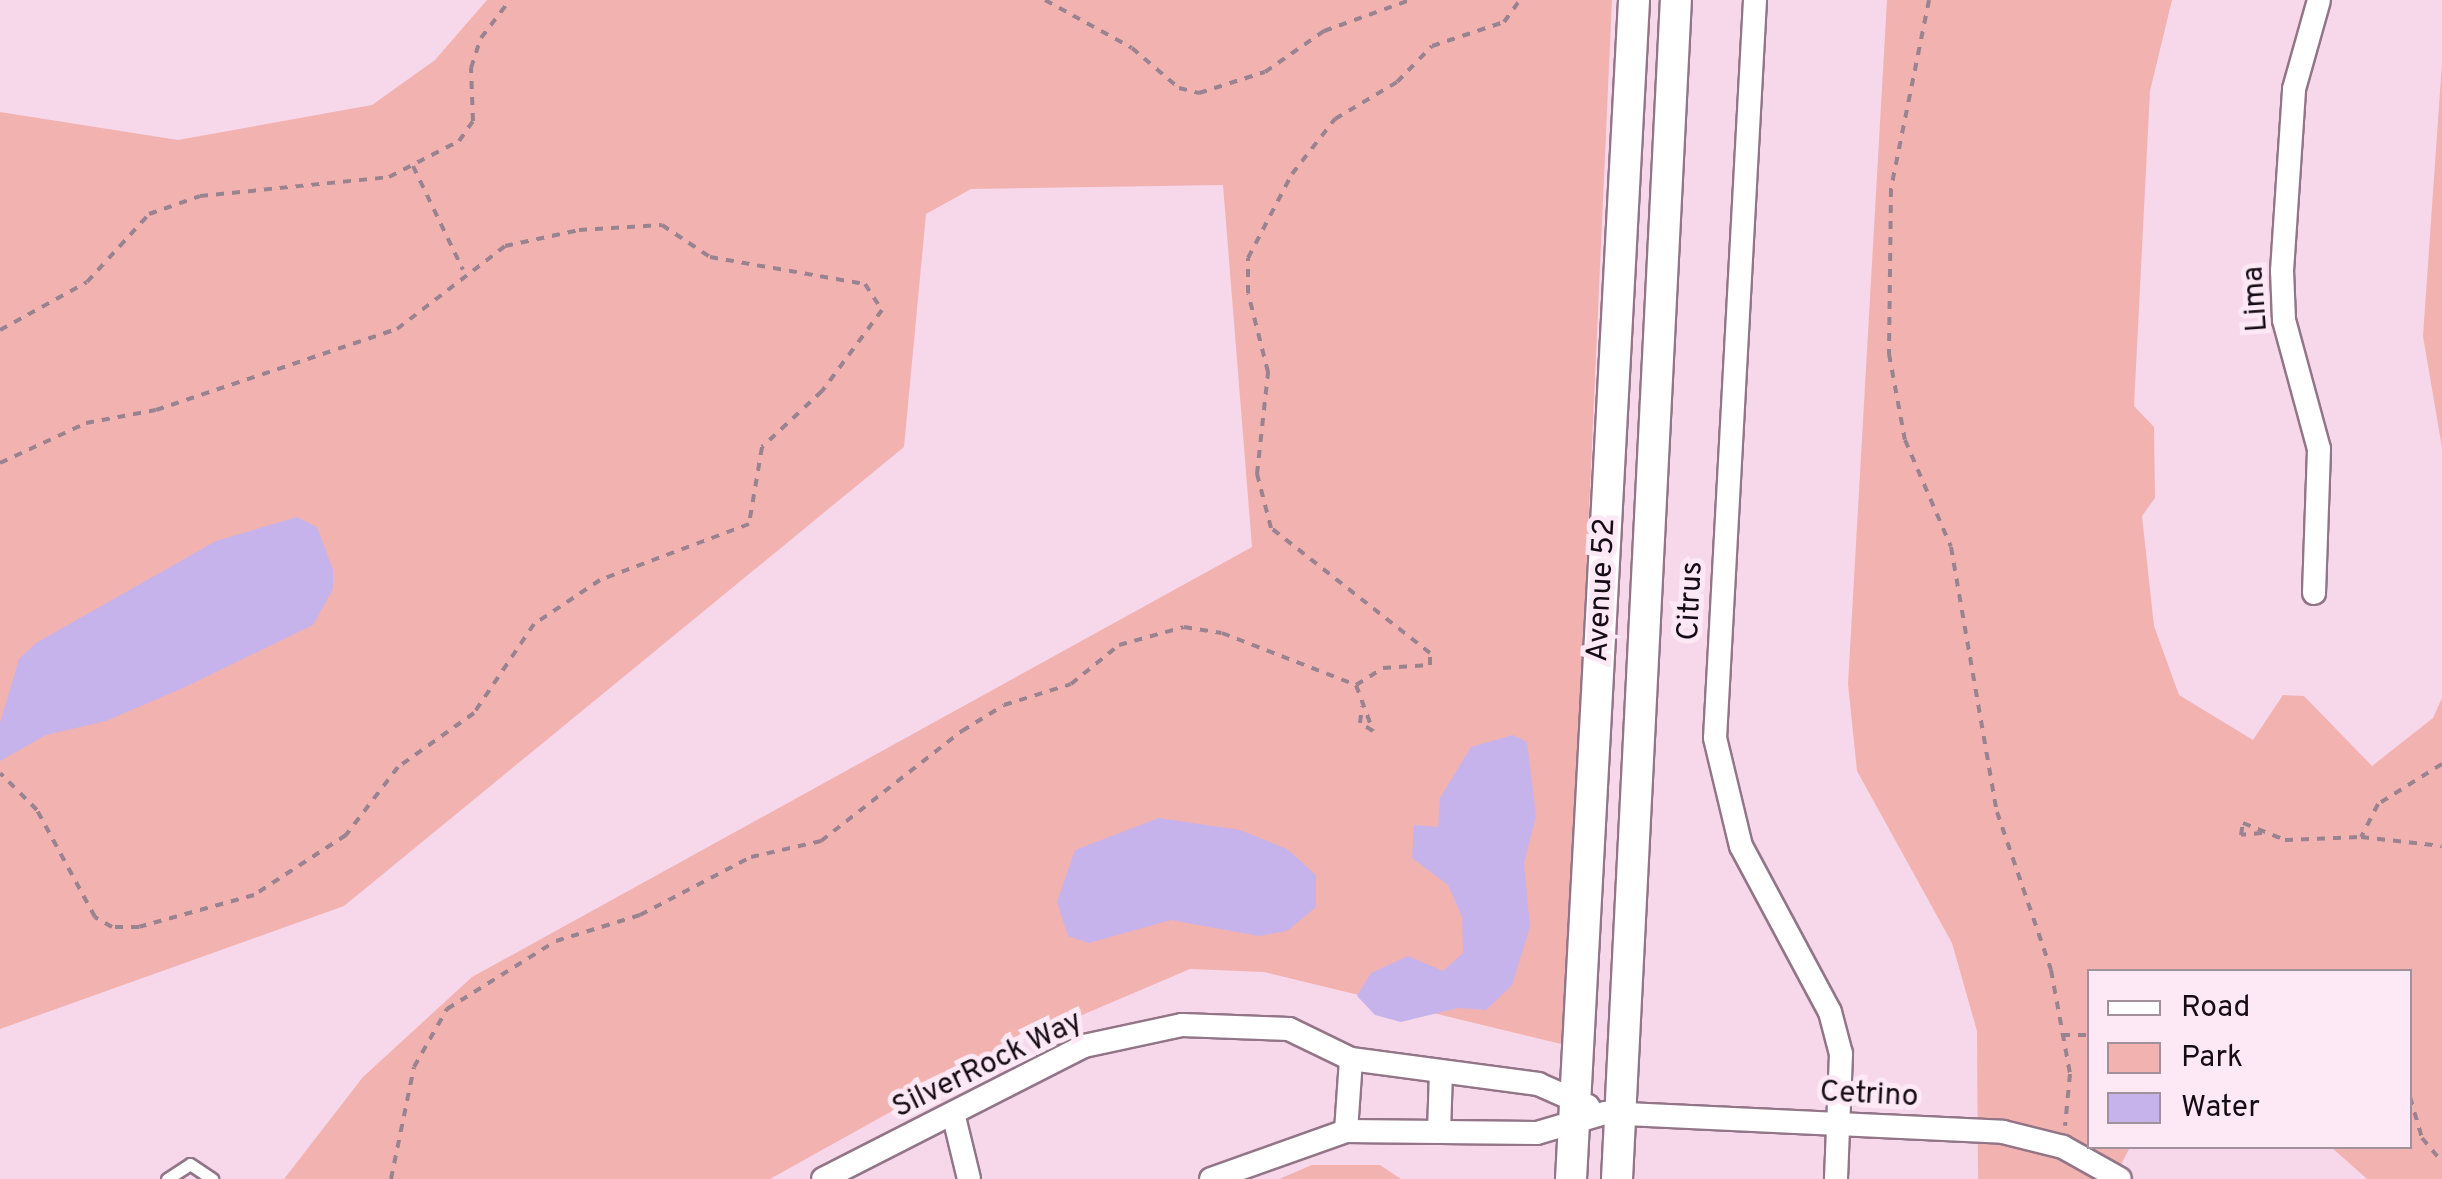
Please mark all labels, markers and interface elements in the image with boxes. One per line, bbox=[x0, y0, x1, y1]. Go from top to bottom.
street label: Lima bbox=[2237, 265, 2277, 333]
street label: Avenue 52 bbox=[1581, 517, 1625, 663]
street label: Citrus bbox=[1672, 560, 1712, 642]
legend bbox=[2087, 969, 2412, 1149]
text: Road bbox=[2181, 990, 2250, 1027]
street label: SilverRock Way bbox=[887, 1004, 1089, 1128]
text: Park bbox=[2181, 1040, 2243, 1077]
street label: Cetrino bbox=[1819, 1075, 1919, 1117]
text: Water bbox=[2181, 1090, 2260, 1127]

